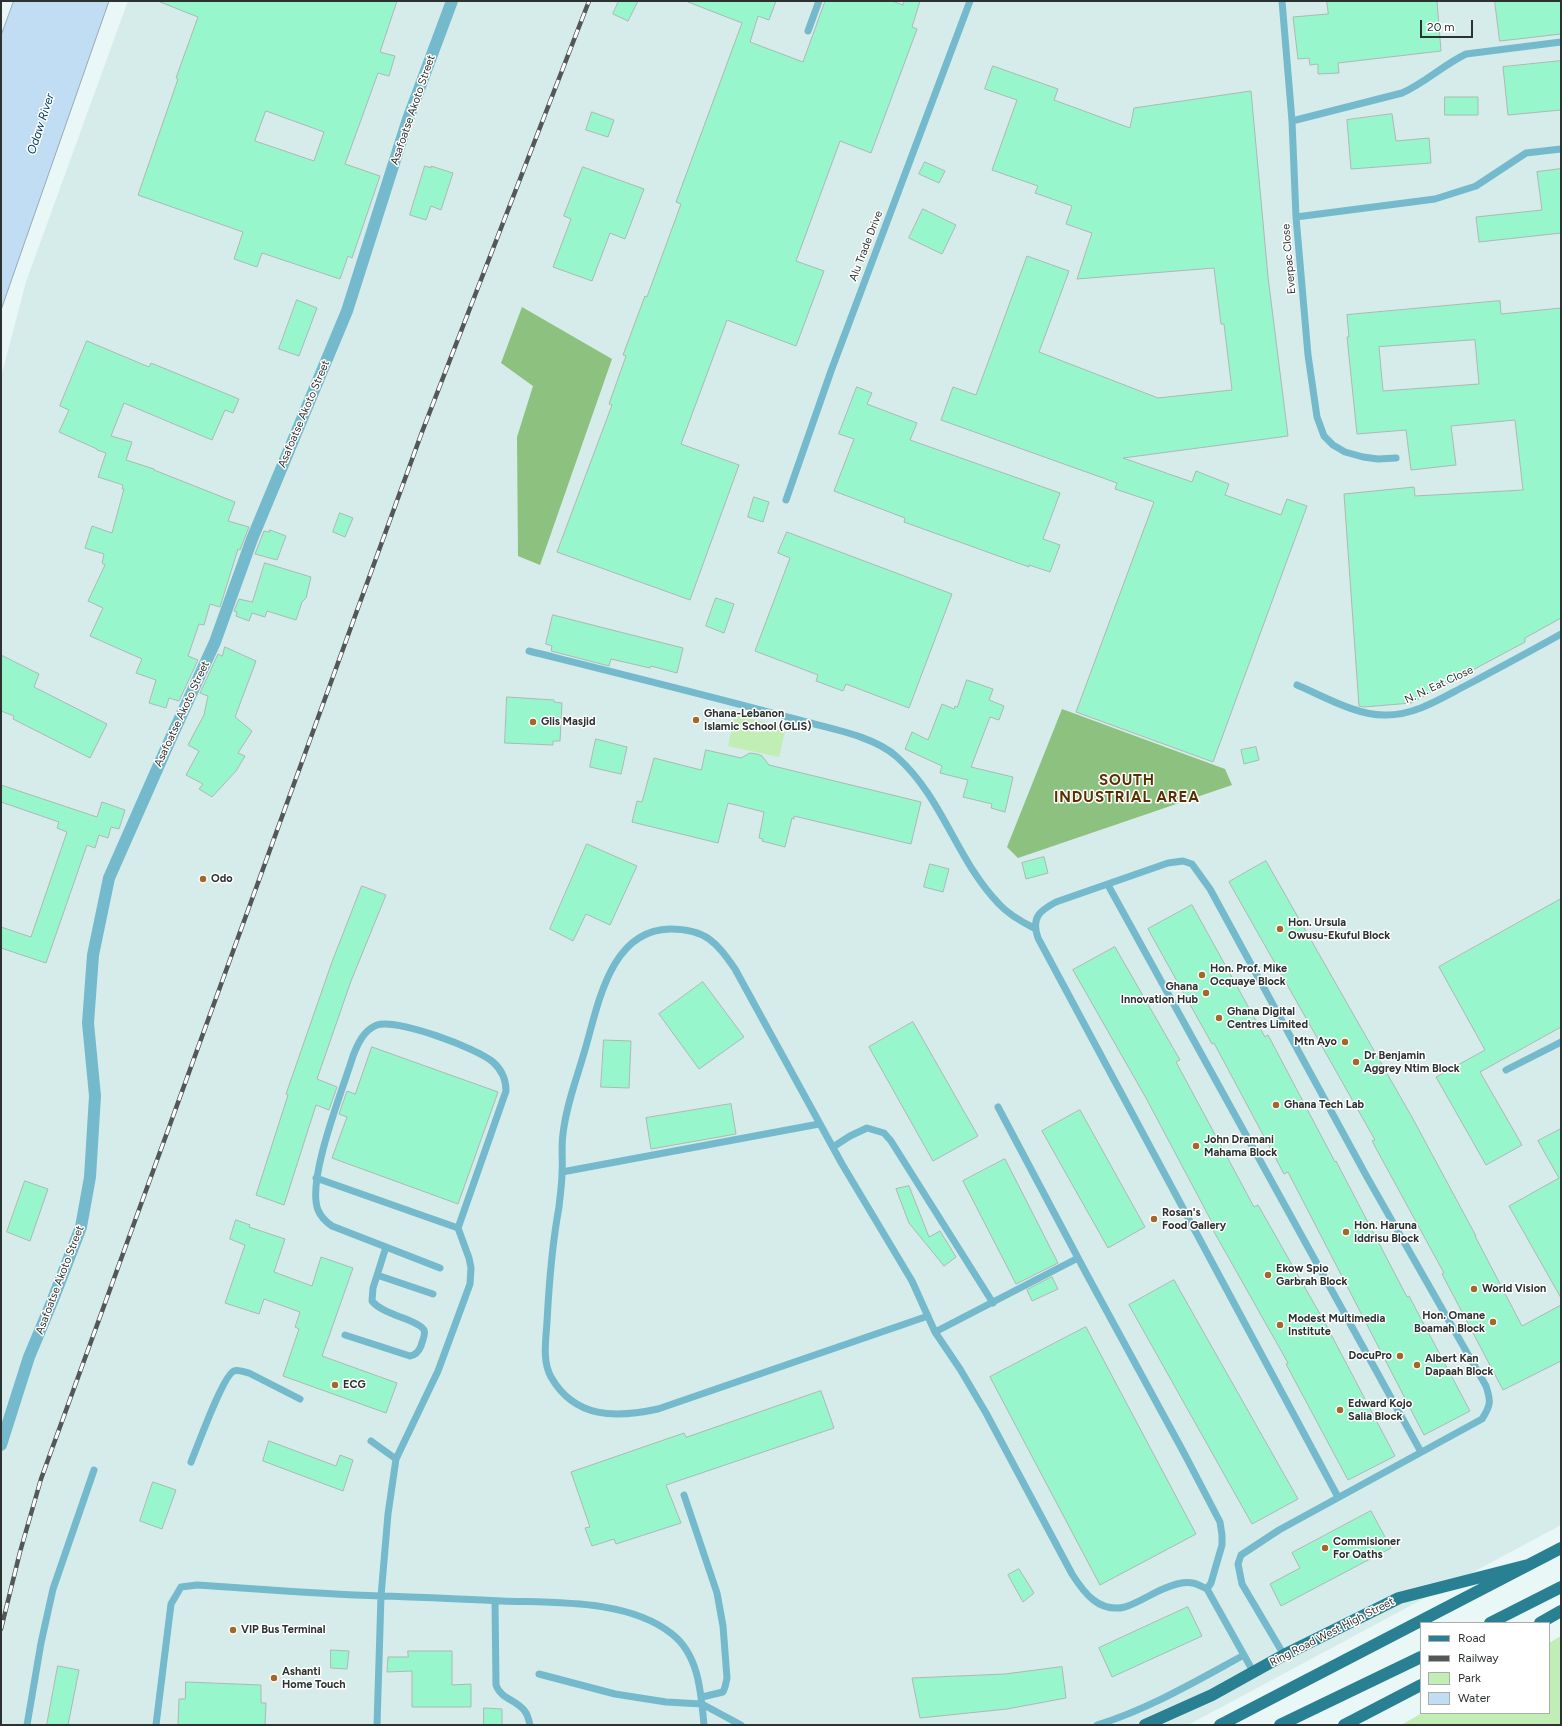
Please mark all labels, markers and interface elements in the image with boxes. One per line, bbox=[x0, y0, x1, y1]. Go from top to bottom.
scale bar bbox=[1422, 12, 1475, 38]
text: 20 m bbox=[1427, 20, 1455, 34]
street label: Asafoatse Akoto Street bbox=[388, 53, 438, 167]
water label: Odaw River bbox=[24, 92, 58, 156]
street label: Alu Trade Drive bbox=[847, 209, 885, 283]
street label: Everpac Close bbox=[1279, 223, 1299, 295]
street label: Asafoatse Akoto Street bbox=[275, 358, 333, 470]
street label: Asafoatse Akoto Street bbox=[152, 659, 212, 769]
street label: N. N. Eat Close bbox=[1403, 663, 1475, 707]
place label: Ghana-Lebanon Islamic School (GLIS) bbox=[704, 707, 811, 733]
place label: Glis Masjid bbox=[541, 715, 596, 729]
marker: Ghana-Lebanon Islamic School (GLIS) bbox=[691, 715, 701, 725]
marker: Glis Masjid bbox=[528, 717, 538, 727]
district label: SOUTH INDUSTRIAL AREA bbox=[1054, 772, 1200, 807]
place label: Odo bbox=[211, 872, 233, 886]
marker: Odo bbox=[198, 874, 208, 884]
place label: Hon. Ursula Owusu-Ekuful Block bbox=[1288, 916, 1390, 942]
marker: Hon. Ursula Owusu-Ekuful Block bbox=[1275, 924, 1285, 934]
place label: Hon. Prof. Mike Ocquaye Block bbox=[1210, 962, 1287, 988]
marker: Hon. Prof. Mike Ocquaye Block bbox=[1197, 970, 1207, 980]
place label: Ghana Innovation Hub bbox=[1121, 980, 1198, 1006]
marker: Ghana Innovation Hub bbox=[1201, 988, 1211, 998]
place label: Ghana Digital Centres Limited bbox=[1227, 1005, 1308, 1031]
marker: Ghana Digital Centres Limited bbox=[1214, 1013, 1224, 1023]
place label: Mtn Ayo bbox=[1294, 1035, 1337, 1049]
marker: Mtn Ayo bbox=[1340, 1037, 1350, 1047]
place label: Dr Benjamin Aggrey Ntim Block bbox=[1364, 1049, 1460, 1075]
marker: Dr Benjamin Aggrey Ntim Block bbox=[1351, 1057, 1361, 1067]
place label: Ghana Tech Lab bbox=[1284, 1098, 1364, 1112]
marker: Ghana Tech Lab bbox=[1271, 1100, 1281, 1110]
place label: John Dramani Mahama Block bbox=[1204, 1133, 1277, 1159]
marker: John Dramani Mahama Block bbox=[1191, 1141, 1201, 1151]
place label: Rosan's Food Gallery bbox=[1162, 1206, 1226, 1232]
marker: Rosan's Food Gallery bbox=[1149, 1214, 1159, 1224]
place label: Hon. Haruna Iddrisu Block bbox=[1354, 1219, 1419, 1245]
street label: Asafoatse Akoto Street bbox=[33, 1224, 87, 1336]
marker: Hon. Haruna Iddrisu Block bbox=[1341, 1227, 1351, 1237]
place label: Ekow Spio Garbrah Block bbox=[1276, 1262, 1347, 1288]
marker: Ekow Spio Garbrah Block bbox=[1263, 1270, 1273, 1280]
place label: World Vision bbox=[1482, 1282, 1546, 1296]
marker: World Vision bbox=[1469, 1284, 1479, 1294]
place label: Hon. Omane Boamah Block bbox=[1414, 1309, 1485, 1335]
place label: Modest Multimedia Institute bbox=[1288, 1312, 1385, 1338]
marker: Hon. Omane Boamah Block bbox=[1488, 1317, 1498, 1327]
marker: Modest Multimedia Institute bbox=[1275, 1320, 1285, 1330]
place label: DocuPro bbox=[1348, 1349, 1392, 1363]
marker: DocuPro bbox=[1395, 1351, 1405, 1361]
place label: Albert Kan Dapaah Block bbox=[1425, 1352, 1494, 1378]
marker: Albert Kan Dapaah Block bbox=[1412, 1360, 1422, 1370]
place label: ECG bbox=[343, 1378, 366, 1392]
marker: ECG bbox=[330, 1380, 340, 1390]
place label: Edward Kojo Salia Block bbox=[1348, 1397, 1412, 1423]
marker: Edward Kojo Salia Block bbox=[1335, 1405, 1345, 1415]
place label: Commisioner For Oaths bbox=[1333, 1535, 1400, 1561]
marker: Commisioner For Oaths bbox=[1320, 1543, 1330, 1553]
street label: Ring Road West High Street bbox=[1268, 1595, 1396, 1669]
legend bbox=[1420, 1622, 1550, 1714]
place label: VIP Bus Terminal bbox=[241, 1623, 325, 1637]
marker: VIP Bus Terminal bbox=[228, 1625, 238, 1635]
text: Road bbox=[1458, 1631, 1486, 1645]
text: Railway bbox=[1458, 1651, 1499, 1665]
place label: Ashanti Home Touch bbox=[282, 1665, 346, 1691]
text: Park bbox=[1458, 1671, 1481, 1685]
marker: Ashanti Home Touch bbox=[269, 1673, 279, 1683]
text: Water bbox=[1458, 1691, 1490, 1705]

